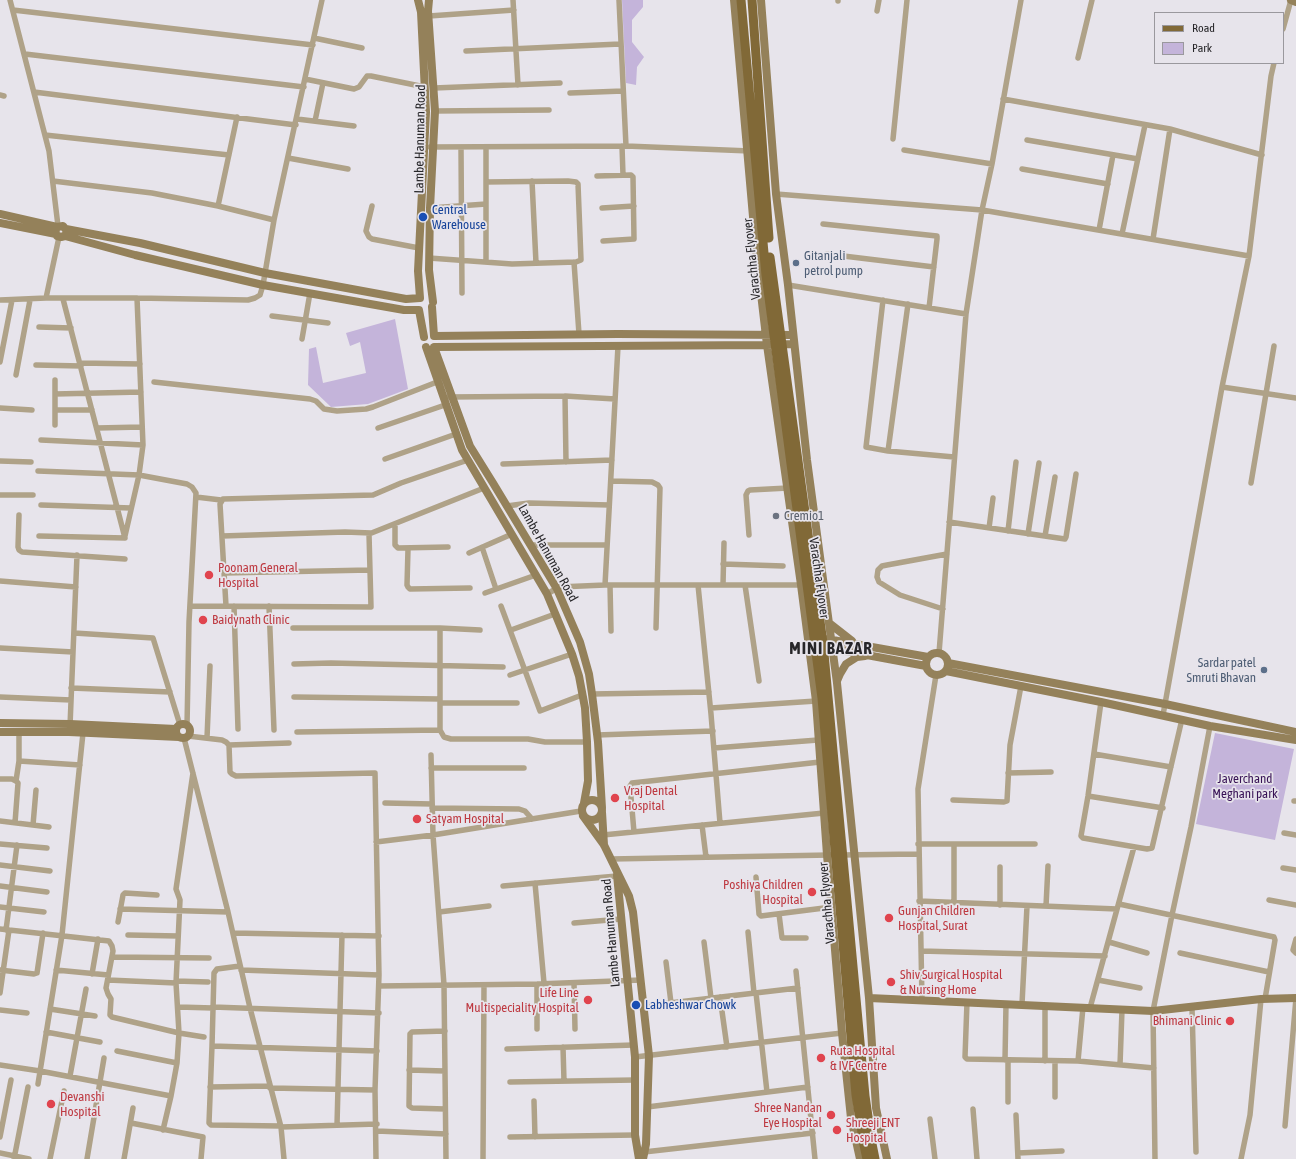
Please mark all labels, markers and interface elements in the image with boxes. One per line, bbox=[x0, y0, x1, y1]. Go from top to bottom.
legend bbox=[1154, 12, 1284, 64]
text: Road bbox=[1192, 21, 1215, 35]
text: Park bbox=[1192, 41, 1212, 55]
street label: Lambe Hanuman Road bbox=[411, 84, 429, 194]
place label: Central Warehouse bbox=[432, 202, 486, 233]
marker: Central Warehouse bbox=[417, 211, 429, 223]
street label: Varachha Flyover bbox=[740, 218, 764, 300]
place label: Gitanjali petrol pump bbox=[804, 248, 863, 279]
marker: Gitanjali petrol pump bbox=[791, 258, 801, 268]
street label: Lambe Hanuman Road bbox=[515, 502, 581, 604]
place label: Cremio1 bbox=[784, 508, 824, 524]
marker: Cremio1 bbox=[771, 511, 781, 521]
street label: Varachha Flyover bbox=[806, 537, 832, 619]
place label: Poonam General Hospital bbox=[218, 560, 298, 591]
marker: Poonam General Hospital bbox=[203, 569, 215, 581]
place label: Baidynath Clinic bbox=[212, 612, 289, 628]
marker: Baidynath Clinic bbox=[197, 614, 209, 626]
district label: MINI BAZAR bbox=[789, 639, 873, 659]
place label: Sardar patel Smruti Bhavan bbox=[1186, 655, 1256, 686]
marker: Sardar patel Smruti Bhavan bbox=[1259, 665, 1269, 675]
park label: Javerchand Meghani park bbox=[1212, 771, 1278, 802]
place label: Vraj Dental Hospital bbox=[624, 783, 677, 814]
marker: Vraj Dental Hospital bbox=[609, 792, 621, 804]
place label: Satyam Hospital bbox=[426, 811, 504, 827]
marker: Satyam Hospital bbox=[411, 813, 423, 825]
street label: Varachha Flyover bbox=[816, 862, 838, 944]
place label: Poshiya Children Hospital bbox=[723, 877, 803, 908]
street label: Lambe Hanuman Road bbox=[598, 878, 624, 988]
marker: Poshiya Children Hospital bbox=[806, 886, 818, 898]
place label: Gunjan Children Hospital, Surat bbox=[898, 903, 975, 934]
marker: Gunjan Children Hospital, Surat bbox=[883, 912, 895, 924]
place label: Shiv Surgical Hospital & Nursing Home bbox=[900, 967, 1002, 998]
marker: Shiv Surgical Hospital & Nursing Home bbox=[885, 976, 897, 988]
place label: Life Line Multispeciality Hospital bbox=[465, 985, 579, 1016]
marker: Life Line Multispeciality Hospital bbox=[582, 994, 594, 1006]
place label: Labheshwar Chowk bbox=[645, 997, 736, 1013]
marker: Labheshwar Chowk bbox=[630, 999, 642, 1011]
place label: Bhimani Clinic bbox=[1153, 1013, 1221, 1029]
marker: Bhimani Clinic bbox=[1224, 1015, 1236, 1027]
place label: Ruta Hospital & IVF Centre bbox=[830, 1043, 895, 1074]
marker: Ruta Hospital & IVF Centre bbox=[815, 1052, 827, 1064]
place label: Devanshi Hospital bbox=[60, 1089, 105, 1120]
marker: Devanshi Hospital bbox=[45, 1098, 57, 1110]
place label: Shree Nandan Eye Hospital bbox=[754, 1100, 822, 1131]
marker: Shree Nandan Eye Hospital bbox=[825, 1109, 837, 1121]
place label: Shreeji ENT Hospital bbox=[846, 1115, 900, 1146]
marker: Shreeji ENT Hospital bbox=[831, 1124, 843, 1136]

